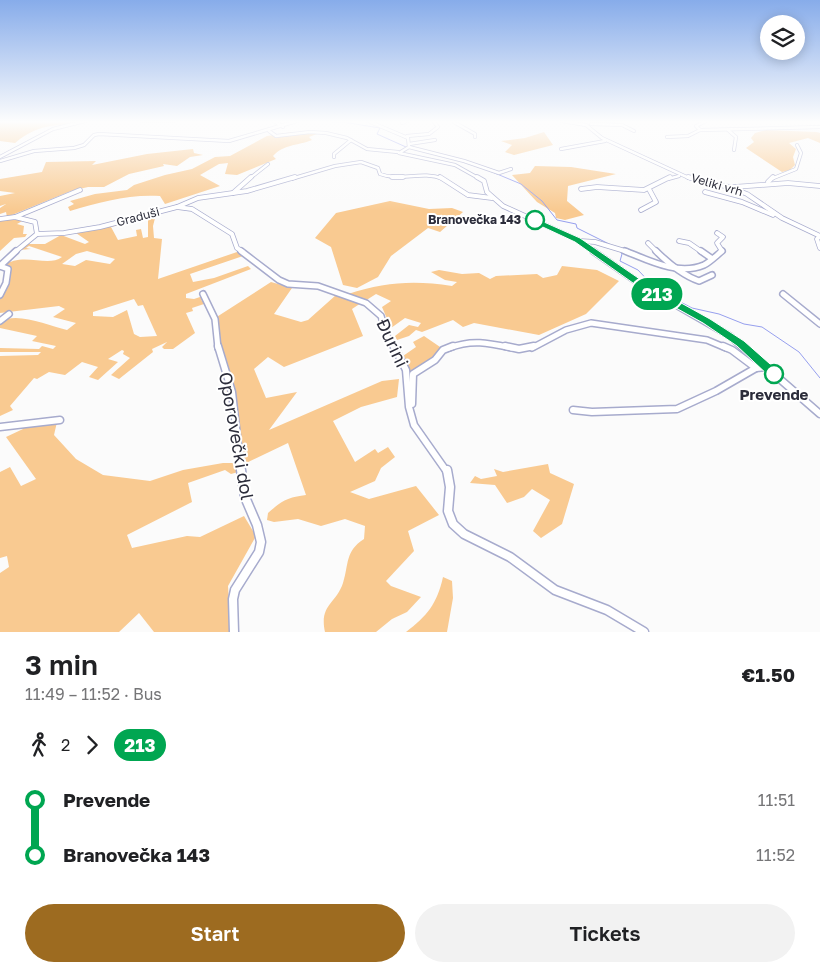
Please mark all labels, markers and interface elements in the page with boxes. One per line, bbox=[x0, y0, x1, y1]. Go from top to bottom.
map controls bbox=[760, 15, 805, 60]
button: layers bbox=[760, 15, 805, 60]
street label: Veliki vrh bbox=[690, 170, 745, 199]
street label: Graduši bbox=[115, 204, 161, 229]
marker: Branovečka 143 bbox=[525, 210, 545, 230]
place label: Branovečka 143 bbox=[428, 212, 521, 227]
line badge: 213 bbox=[628, 278, 686, 310]
text: 213 bbox=[641, 283, 673, 305]
street label: Đurini bbox=[372, 315, 414, 371]
marker: Prevende bbox=[764, 364, 784, 384]
street label: Oporovečki dol bbox=[215, 370, 259, 502]
place label: Prevende bbox=[740, 385, 809, 403]
text: 3 min bbox=[25, 648, 98, 681]
text: €1.50 bbox=[742, 663, 795, 686]
text: 11:49 – 11:52 · Bus bbox=[25, 684, 162, 704]
icon: walk bbox=[25, 731, 53, 759]
icon: forward bbox=[78, 731, 106, 759]
text: 213 bbox=[124, 734, 156, 756]
text: 2 bbox=[61, 735, 70, 755]
text: Prevende bbox=[63, 788, 150, 811]
text: 11:51 bbox=[758, 790, 795, 810]
text: Branovečka 143 bbox=[63, 843, 210, 866]
text: 11:52 bbox=[756, 845, 795, 865]
button: Start bbox=[25, 904, 405, 962]
button: Tickets bbox=[415, 904, 795, 962]

